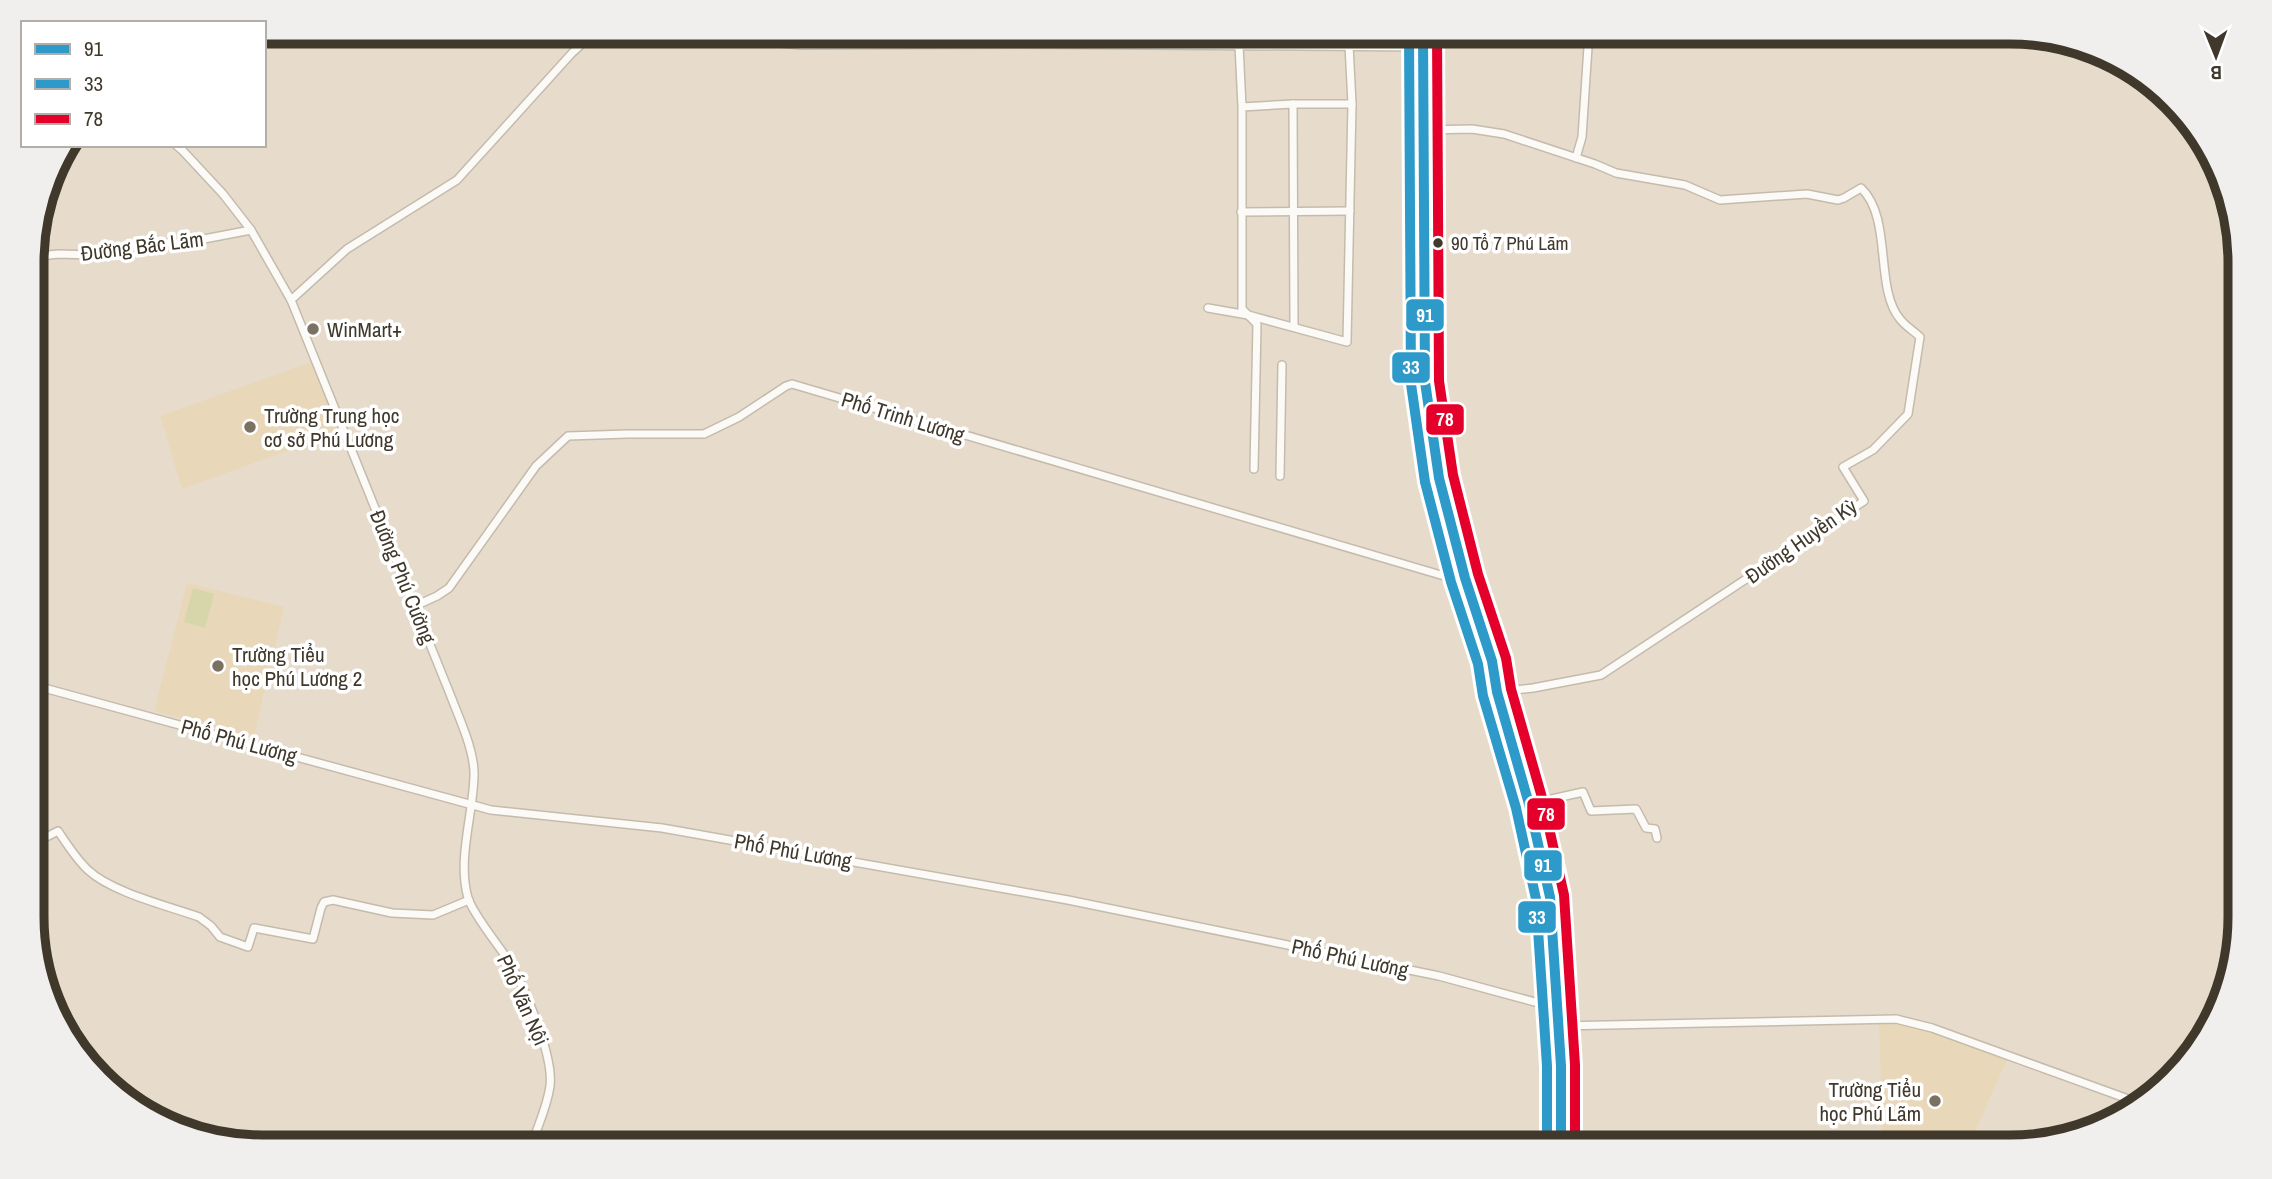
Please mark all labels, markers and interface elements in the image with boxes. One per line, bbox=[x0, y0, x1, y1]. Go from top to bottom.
legend bbox=[21, 21, 266, 147]
north arrow bbox=[2181, 21, 2251, 91]
text: 91 bbox=[84, 34, 104, 63]
text: B bbox=[2210, 60, 2222, 86]
text: 33 bbox=[84, 69, 103, 98]
text: 78 bbox=[84, 104, 103, 133]
street label: Đường Bắc Lãm bbox=[79, 224, 205, 268]
place label: 90 Tổ 7 Phú Lãm bbox=[1451, 230, 1569, 256]
marker: 90 Tổ 7 Phú Lãm bbox=[1431, 236, 1445, 250]
line badge: 91 bbox=[1405, 298, 1445, 332]
text: 91 bbox=[1416, 302, 1434, 328]
place label: WinMart+ bbox=[327, 315, 402, 344]
marker: WinMart+ bbox=[305, 321, 321, 337]
line badge: 33 bbox=[1391, 351, 1431, 384]
text: 33 bbox=[1402, 354, 1420, 380]
street label: Phố Trinh Lương bbox=[838, 385, 969, 450]
place label: Trường Trung học cơ sở Phú Lương bbox=[264, 401, 399, 454]
line badge: 78 bbox=[1425, 403, 1465, 436]
text: 78 bbox=[1436, 406, 1454, 432]
marker: Trường Trung học cơ sở Phú Lương bbox=[242, 419, 258, 435]
street label: Đường Huyền Kỳ bbox=[1739, 492, 1863, 590]
street label: Đường Phú Cường bbox=[363, 506, 443, 649]
place label: Trường Tiểu học Phú Lương 2 bbox=[232, 640, 362, 693]
marker: Trường Tiểu học Phú Lương 2 bbox=[210, 658, 226, 674]
street label: Phố Phú Lương bbox=[178, 712, 301, 770]
line badge: 78 bbox=[1526, 797, 1566, 831]
text: 78 bbox=[1537, 801, 1555, 827]
street label: Phố Phú Lương bbox=[732, 826, 854, 876]
line badge: 91 bbox=[1523, 849, 1563, 882]
text: 91 bbox=[1534, 852, 1552, 878]
line badge: 33 bbox=[1517, 900, 1557, 934]
text: 33 bbox=[1528, 904, 1546, 930]
street label: Phố Phú Lương bbox=[1289, 931, 1411, 985]
street label: Phố Văn Nội bbox=[490, 950, 556, 1050]
place label: Trường Tiểu học Phú Lãm bbox=[1820, 1075, 1921, 1128]
marker: Trường Tiểu học Phú Lãm bbox=[1927, 1093, 1943, 1109]

